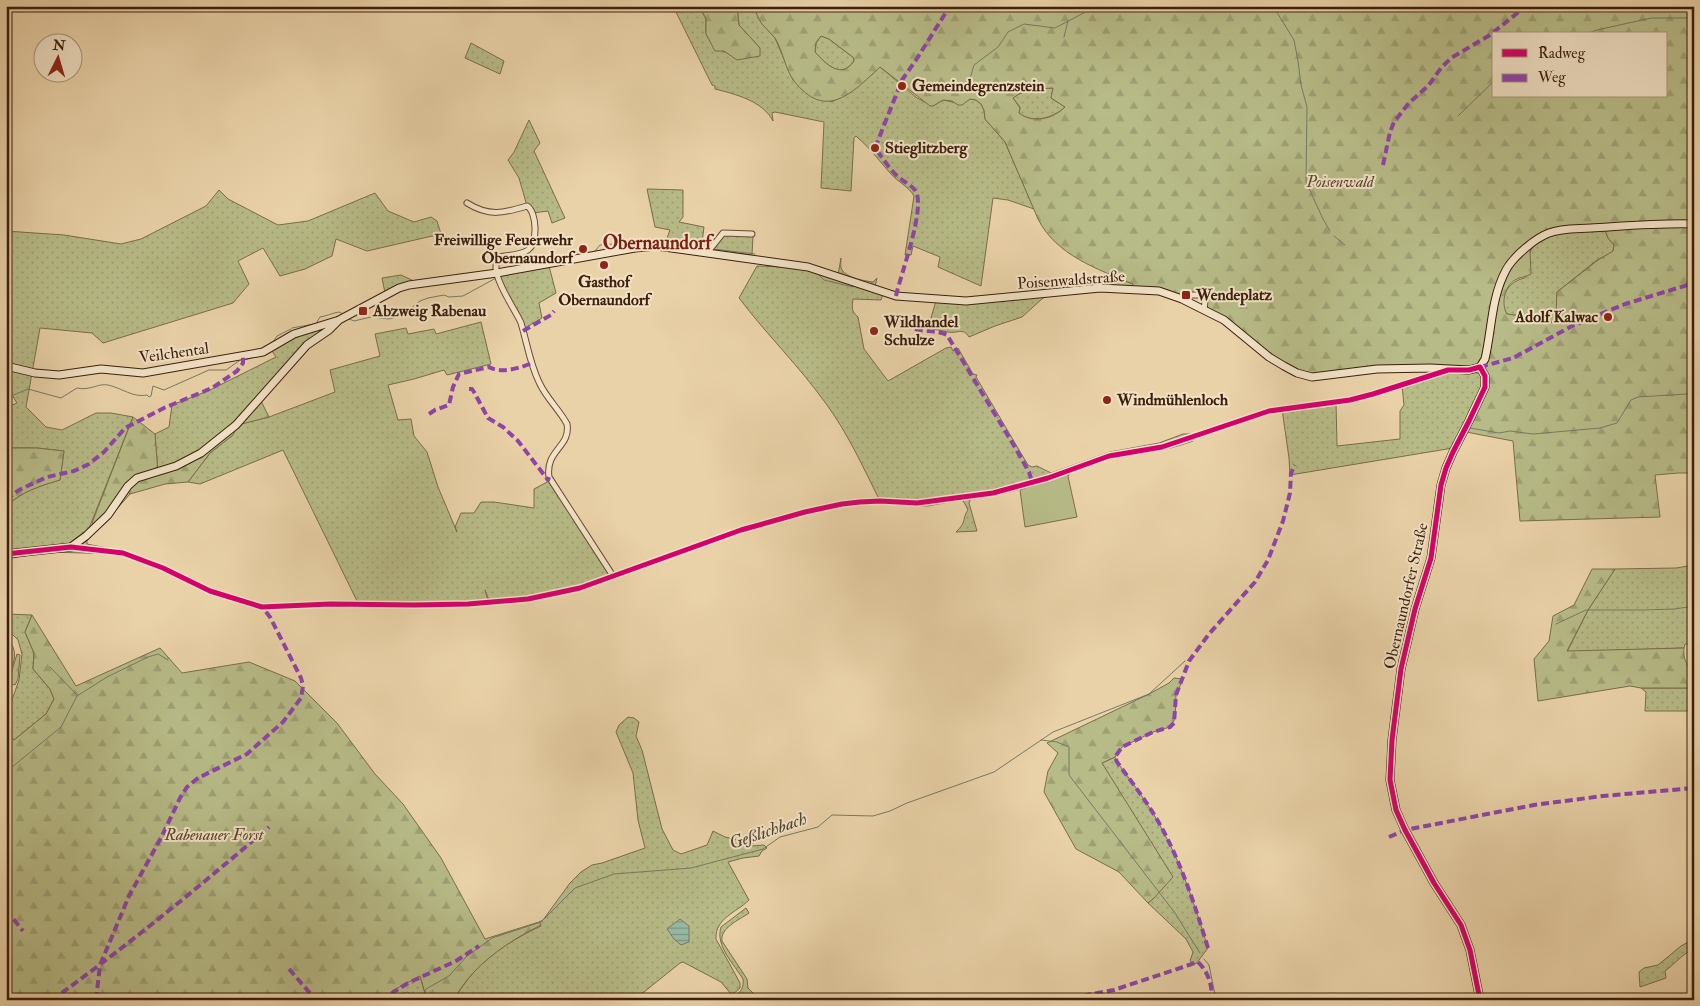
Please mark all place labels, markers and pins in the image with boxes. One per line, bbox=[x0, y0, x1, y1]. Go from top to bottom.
place label: Gemeindegrenzstein bbox=[912, 76, 1045, 97]
marker: Gemeindegrenzstein bbox=[896, 80, 908, 92]
place label: Stieglitzberg bbox=[885, 138, 968, 159]
marker: Stieglitzberg bbox=[869, 142, 881, 154]
place label: Freiwillige Feuerwehr Obernaundorf bbox=[434, 230, 576, 268]
marker: Freiwillige Feuerwehr Obernaundorf bbox=[577, 243, 589, 255]
marker: Gasthof Obernaundorf bbox=[598, 259, 610, 271]
place label: Gasthof Obernaundorf bbox=[558, 272, 653, 310]
place label: Wendeplatz bbox=[1195, 285, 1272, 306]
marker: Wendeplatz bbox=[1180, 289, 1192, 301]
place label: Abzweig Rabenau bbox=[372, 301, 487, 322]
marker: Abzweig Rabenau bbox=[357, 305, 369, 317]
place label: Adolf Kalwac bbox=[1514, 307, 1599, 327]
marker: Adolf Kalwac bbox=[1602, 311, 1614, 323]
place label: Wildhandel Schulze bbox=[883, 312, 959, 350]
marker: Wildhandel Schulze bbox=[868, 325, 880, 337]
place label: Windmühlenloch bbox=[1116, 390, 1229, 410]
marker: Windmühlenloch bbox=[1101, 394, 1113, 406]

